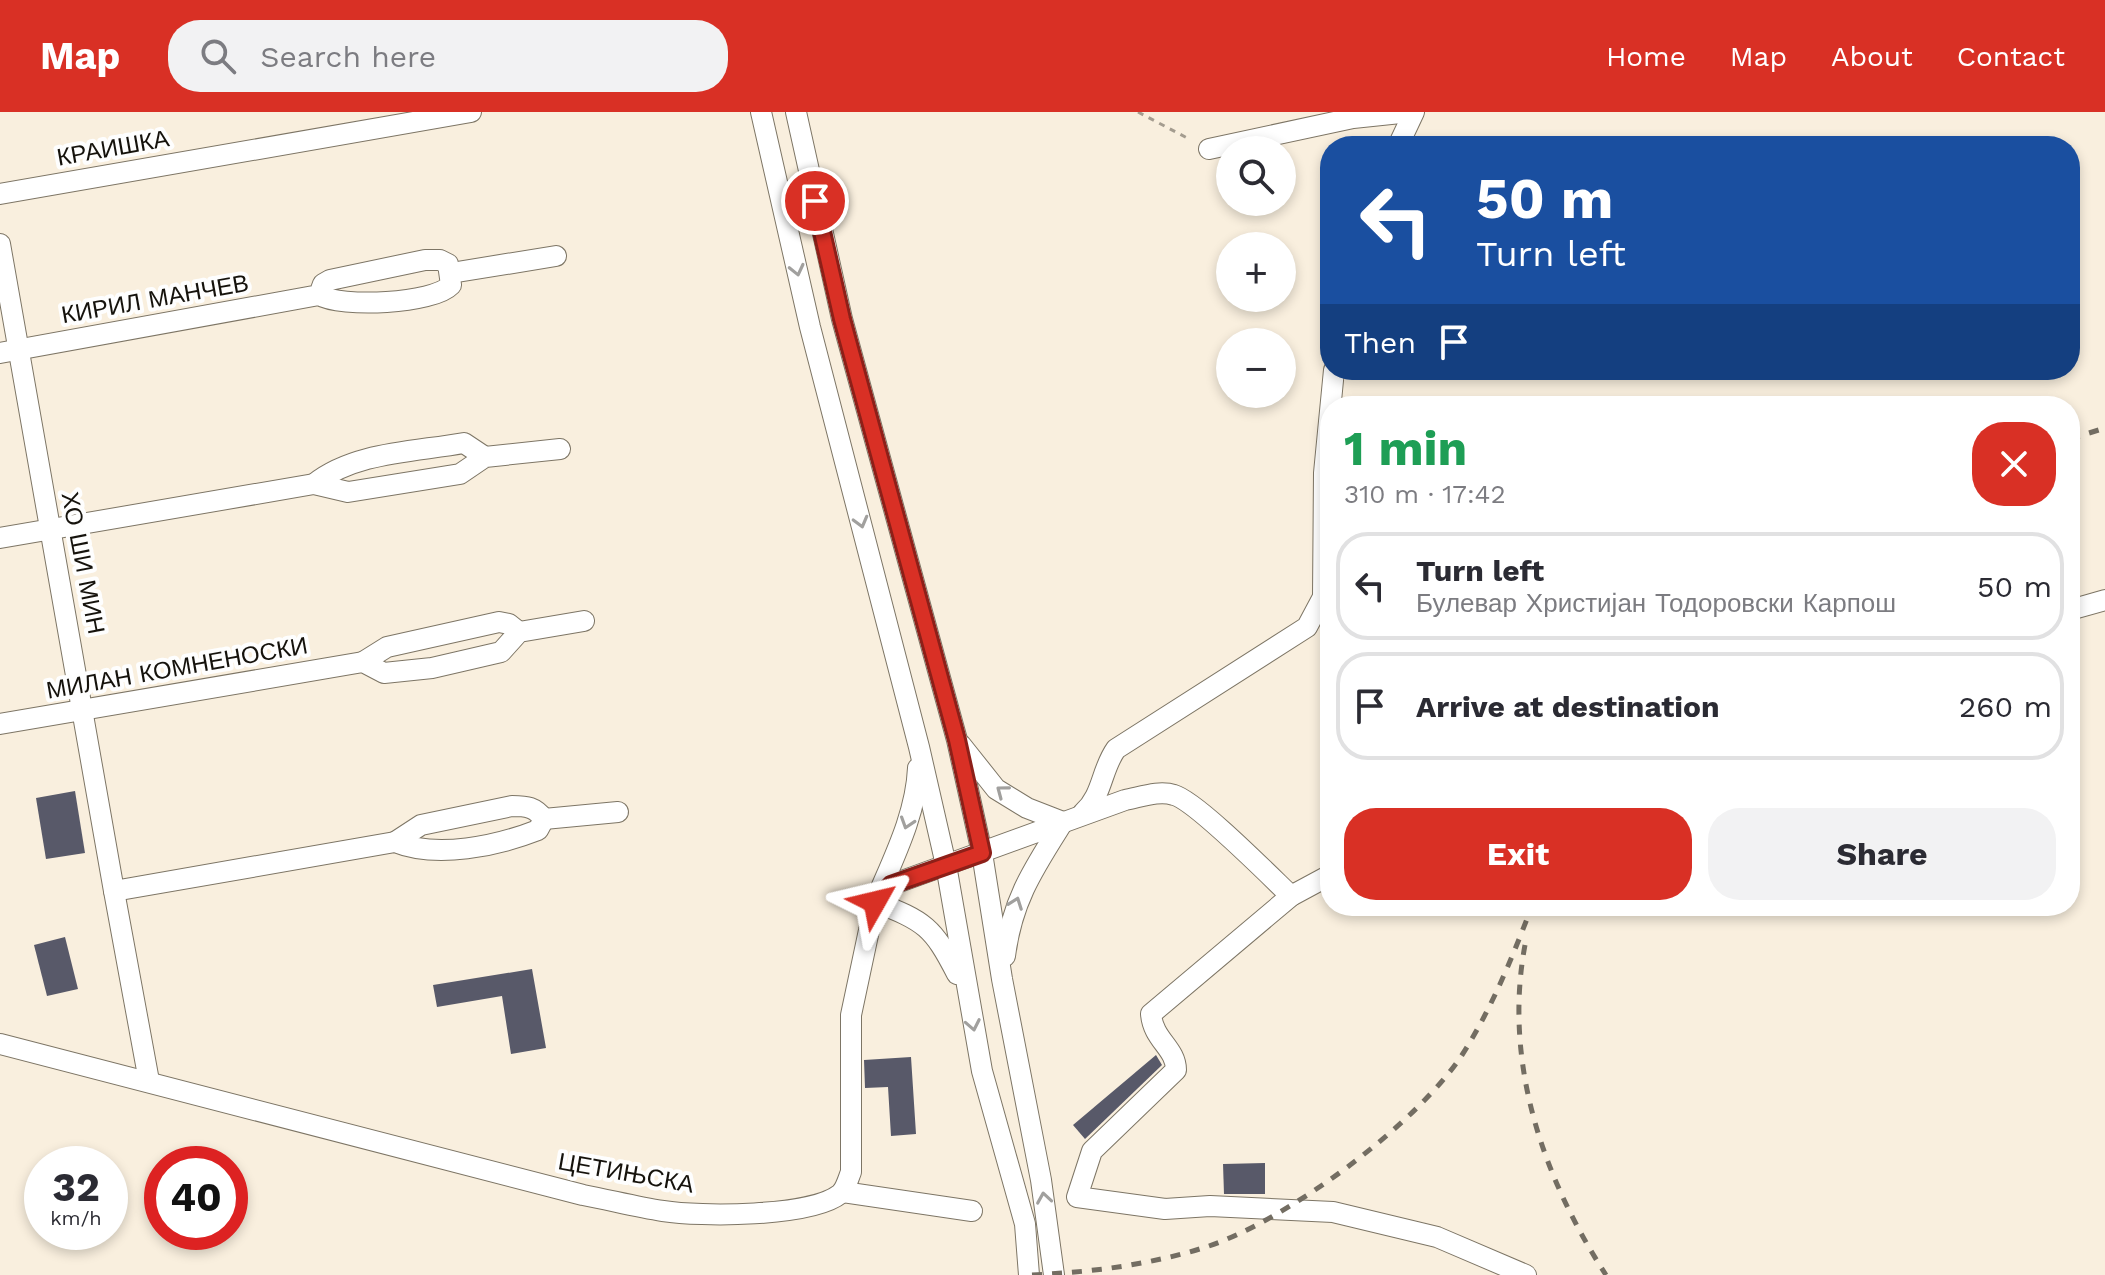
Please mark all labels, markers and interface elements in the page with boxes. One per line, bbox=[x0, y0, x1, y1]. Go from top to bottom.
search box bbox=[168, 20, 728, 92]
text: Map bbox=[40, 34, 120, 78]
icon: search bbox=[196, 34, 240, 78]
text: Search here bbox=[260, 39, 436, 74]
text: Home bbox=[1606, 40, 1686, 73]
text: Map bbox=[1730, 40, 1787, 73]
text: About bbox=[1831, 40, 1913, 73]
text: Contact bbox=[1957, 40, 2065, 73]
street label: КРАИШКА bbox=[55, 124, 171, 172]
map controls bbox=[1216, 136, 1296, 408]
button: search bbox=[1216, 136, 1296, 216]
text: 50 m bbox=[1476, 166, 1613, 232]
pin bbox=[781, 167, 849, 235]
icon: left bbox=[1344, 168, 1448, 272]
icon: arrive bbox=[793, 179, 837, 223]
button: + bbox=[1216, 232, 1296, 312]
text: Turn left bbox=[1476, 233, 1626, 275]
one-way arrow bbox=[788, 263, 805, 276]
street label: КИРИЛ МАНЧЕВ bbox=[59, 269, 251, 329]
icon: arrive bbox=[1432, 320, 1476, 364]
text: Then bbox=[1344, 325, 1416, 360]
button: − bbox=[1216, 328, 1296, 408]
text: 1 min bbox=[1344, 420, 1467, 477]
button: close bbox=[1972, 422, 2056, 506]
text: 310 m · 17:42 bbox=[1344, 479, 1506, 509]
street label: ХО ШИ МИН bbox=[56, 490, 110, 636]
one-way arrow bbox=[851, 515, 868, 529]
text: Turn left bbox=[1416, 553, 1544, 588]
icon: left bbox=[1348, 564, 1392, 608]
text: 50 m bbox=[1977, 569, 2052, 604]
text: Булевар Христијан Тодоровски Карпош bbox=[1416, 588, 1896, 618]
street label: МИЛАН КОМНЕНОСКИ bbox=[44, 631, 310, 705]
icon: arrive bbox=[1348, 684, 1392, 728]
text: Arrive at destination bbox=[1416, 689, 1720, 724]
text: 260 m bbox=[1959, 689, 2052, 724]
one-way arrow bbox=[996, 787, 1011, 801]
button: Exit bbox=[1344, 808, 1692, 900]
button: Share bbox=[1708, 808, 2056, 900]
one-way arrow bbox=[900, 816, 916, 830]
position arrow bbox=[833, 860, 917, 944]
one-way arrow bbox=[1007, 897, 1023, 911]
one-way arrow bbox=[963, 1018, 980, 1032]
speed limit sign: 40 bbox=[144, 1146, 248, 1250]
street label: ЦЕТИЊСКА bbox=[556, 1147, 696, 1199]
text: 32 bbox=[52, 1164, 100, 1211]
one-way arrow bbox=[1036, 1191, 1053, 1205]
text: km/h bbox=[50, 1206, 102, 1230]

